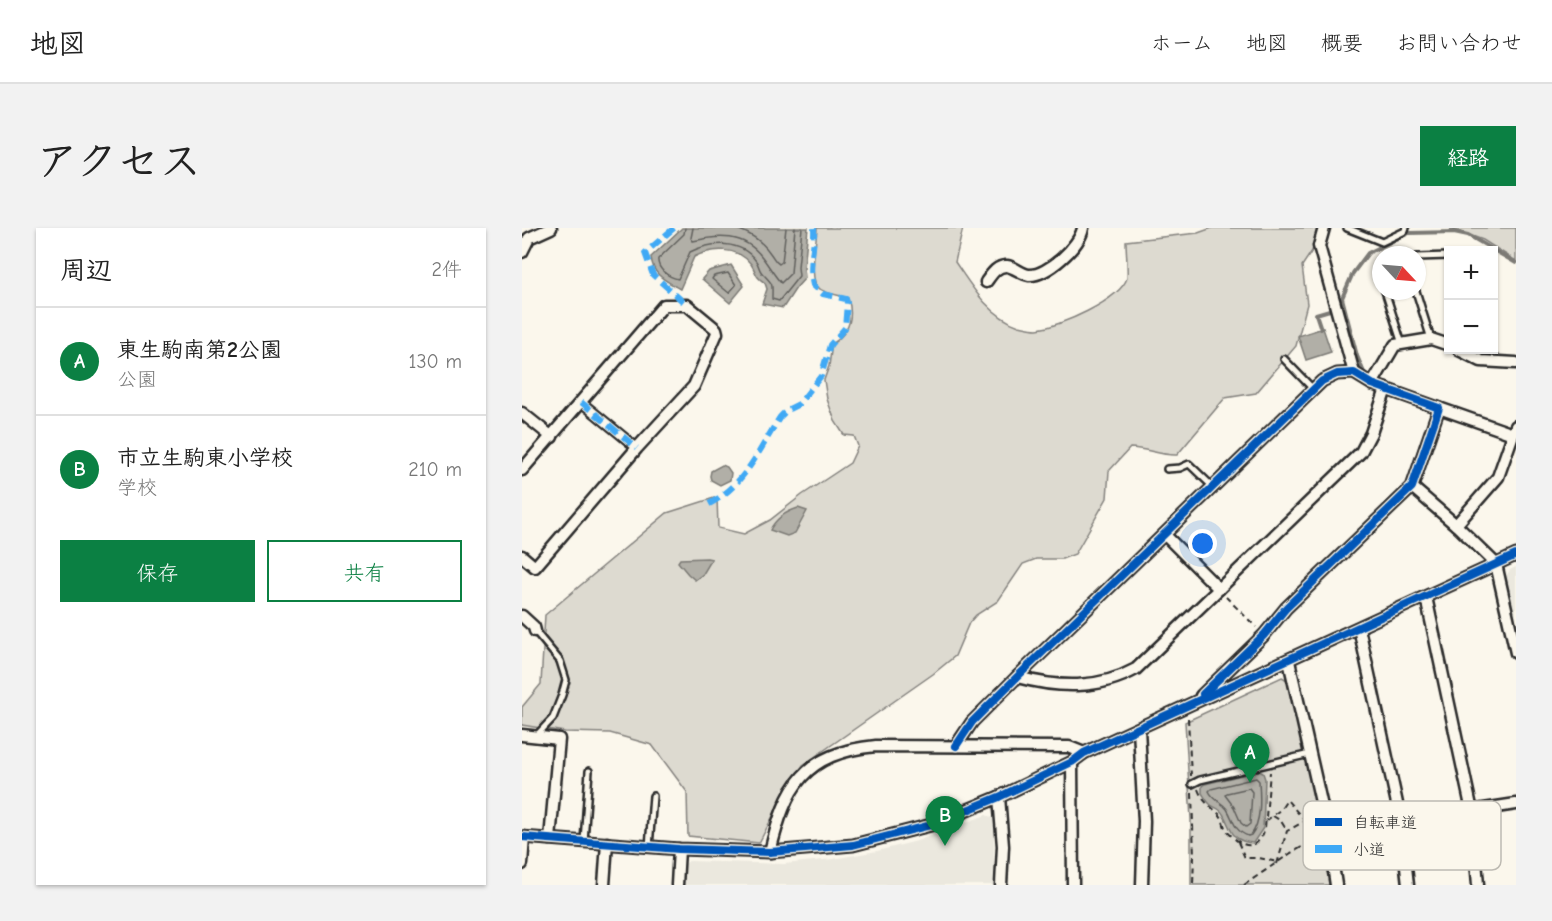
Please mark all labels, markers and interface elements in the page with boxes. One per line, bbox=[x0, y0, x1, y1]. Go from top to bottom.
text: 地図 bbox=[30, 28, 86, 60]
text: ホーム bbox=[1151, 31, 1213, 55]
text: 地図 bbox=[1246, 31, 1288, 55]
text: 概要 bbox=[1321, 31, 1363, 55]
text: お問い合わせ bbox=[1396, 31, 1522, 55]
button: 経路 bbox=[1420, 126, 1516, 186]
text: アクセス bbox=[36, 137, 201, 186]
north arrow bbox=[1372, 246, 1426, 300]
map controls bbox=[1444, 246, 1498, 354]
button: + bbox=[1444, 246, 1498, 300]
text: 周辺 bbox=[60, 256, 112, 286]
text: 2件 bbox=[432, 258, 462, 281]
button: − bbox=[1444, 300, 1498, 354]
text: 東生駒南第2公園 bbox=[117, 337, 282, 363]
text: A bbox=[74, 350, 85, 373]
text: 130 m bbox=[409, 350, 462, 373]
text: 公園 bbox=[117, 368, 157, 391]
text: 市立生駒東小学校 bbox=[117, 445, 293, 471]
text: B bbox=[73, 458, 86, 481]
text: 210 m bbox=[408, 458, 462, 481]
text: 学校 bbox=[117, 476, 157, 499]
your location bbox=[1188, 529, 1217, 558]
button: 保存 bbox=[60, 540, 255, 602]
button: 共有 bbox=[267, 540, 462, 602]
pin: A bbox=[1230, 734, 1270, 783]
pin: B bbox=[926, 796, 964, 846]
legend bbox=[1303, 801, 1501, 870]
text: 自転車道 bbox=[1353, 814, 1417, 832]
text: 小道 bbox=[1353, 841, 1385, 859]

